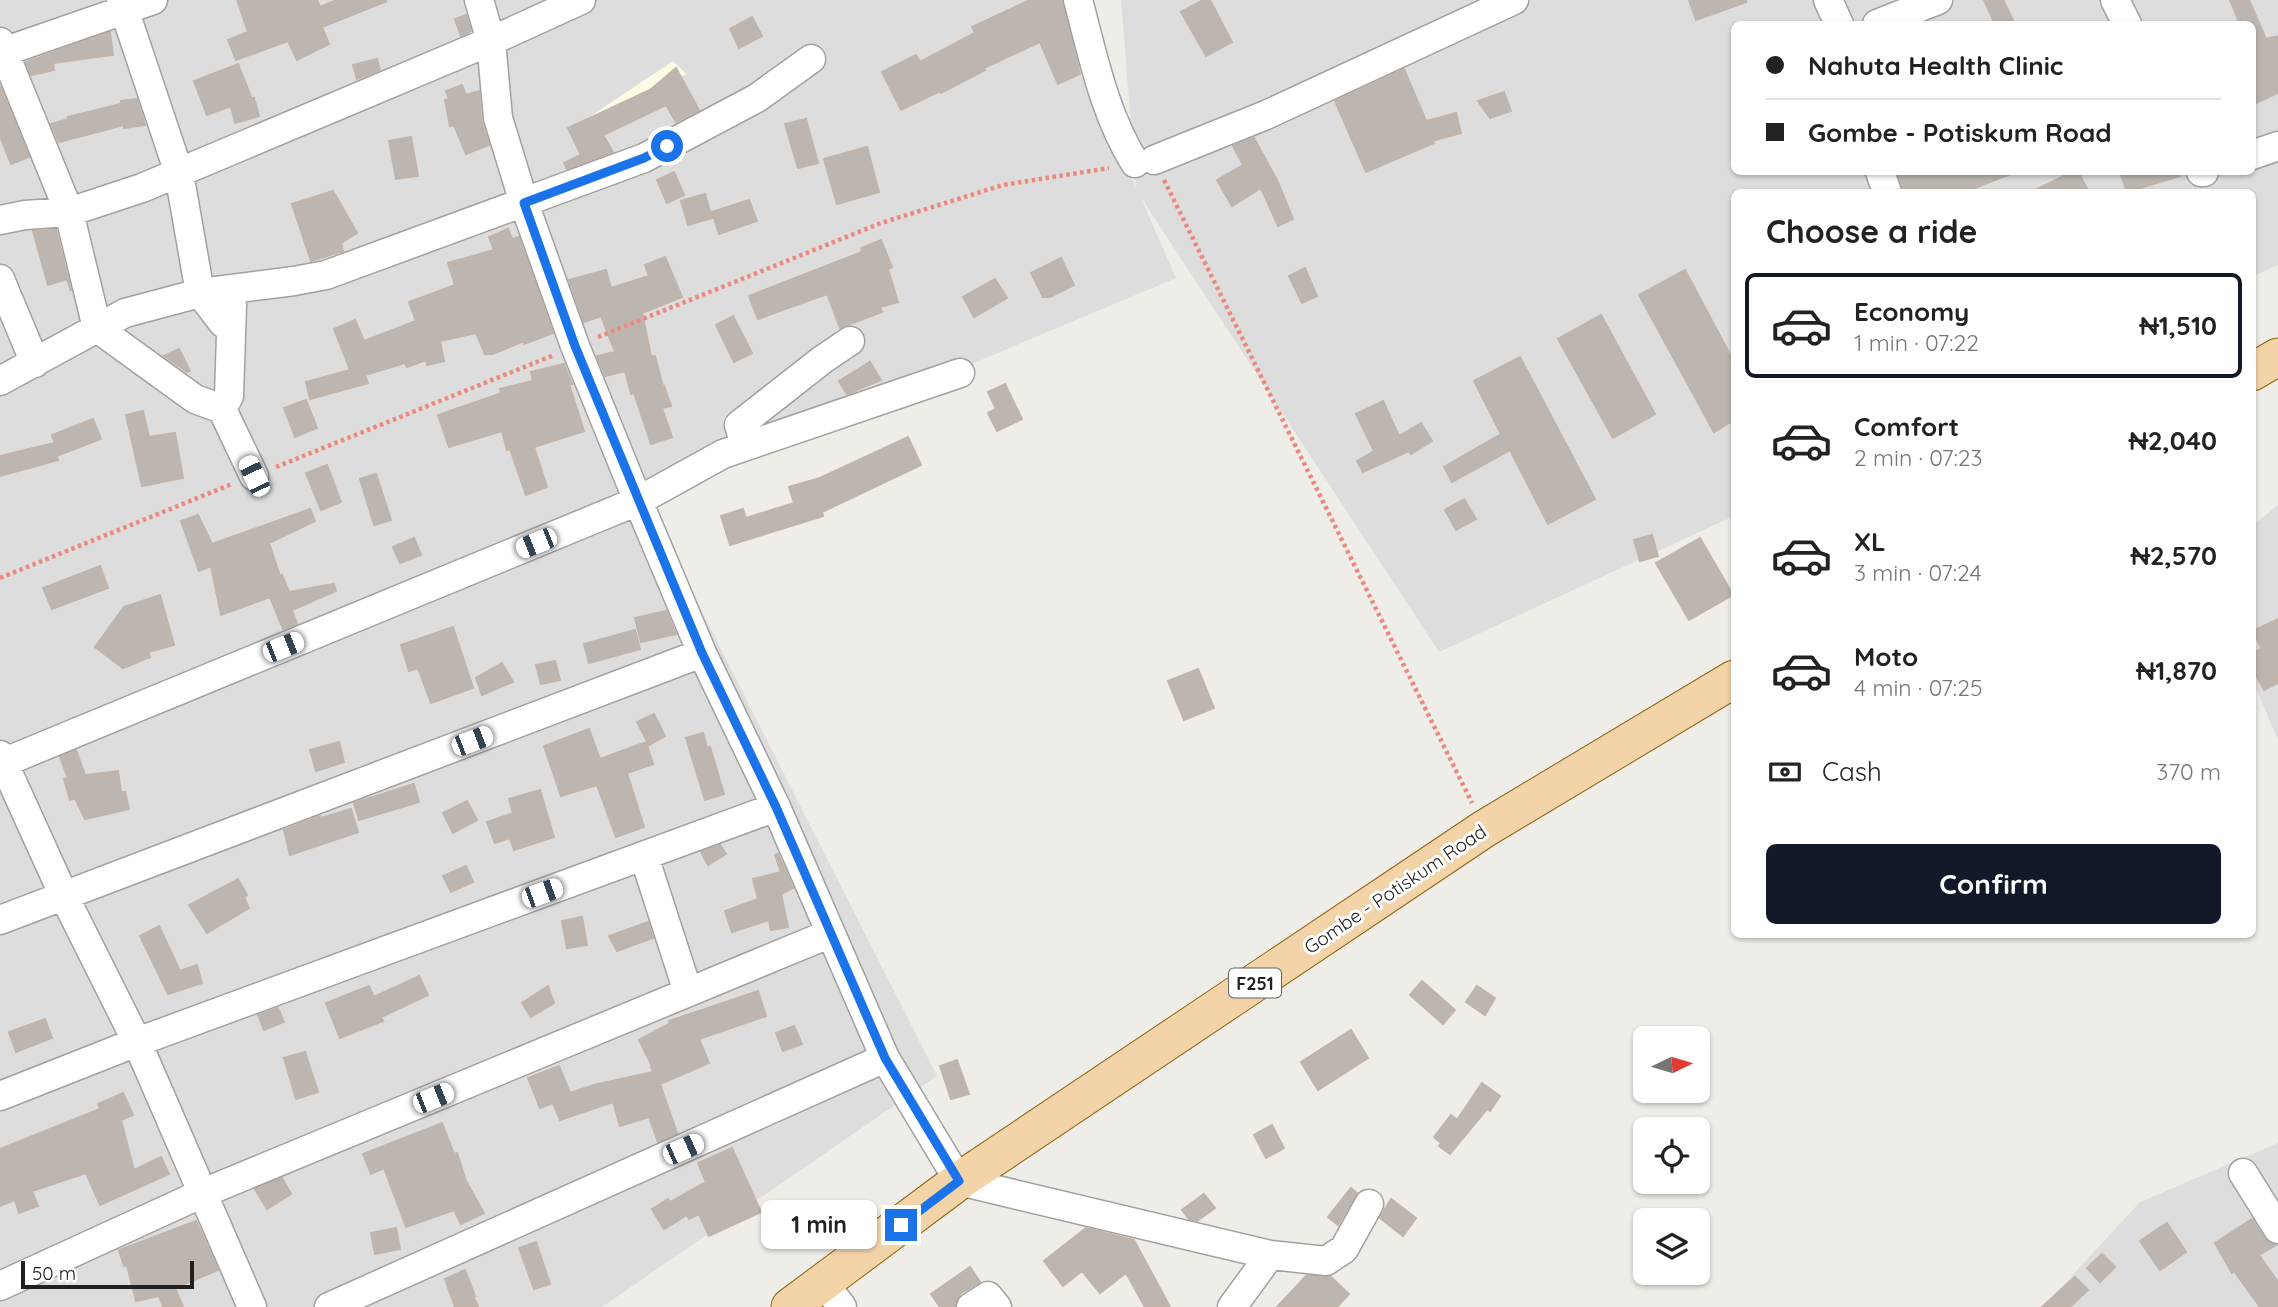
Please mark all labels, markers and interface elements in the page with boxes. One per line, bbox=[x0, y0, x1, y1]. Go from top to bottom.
text: Nahuta Health Clinic bbox=[1808, 49, 2063, 82]
text: Gombe - Potiskum Road bbox=[1808, 116, 2112, 149]
route start bbox=[651, 130, 683, 162]
text: Choose a ride bbox=[1766, 211, 1978, 251]
icon: car bbox=[1770, 294, 1833, 357]
text: Economy bbox=[1854, 295, 1969, 328]
text: ₦1,510 bbox=[2140, 309, 2217, 342]
text: 1 min · 07:22 bbox=[1854, 328, 1979, 357]
icon: car bbox=[1770, 409, 1833, 472]
text: Comfort bbox=[1854, 410, 1959, 443]
text: ₦2,040 bbox=[2129, 424, 2217, 457]
text: 2 min · 07:23 bbox=[1854, 443, 1983, 472]
car bbox=[236, 453, 273, 499]
icon: car bbox=[1770, 524, 1833, 587]
car bbox=[513, 525, 560, 561]
text: XL bbox=[1854, 525, 1886, 558]
text: ₦2,570 bbox=[2131, 539, 2217, 572]
text: 3 min · 07:24 bbox=[1854, 558, 1982, 587]
car bbox=[260, 629, 307, 665]
icon: car bbox=[1770, 639, 1833, 702]
text: Moto bbox=[1854, 640, 1918, 673]
text: ₦1,870 bbox=[2136, 654, 2217, 687]
text: 4 min · 07:25 bbox=[1854, 673, 1982, 702]
car bbox=[449, 724, 496, 758]
icon: cash bbox=[1766, 753, 1804, 791]
text: Cash bbox=[1822, 755, 1882, 788]
text: 370 m bbox=[2156, 757, 2221, 786]
street label: Gombe - Potiskum Road bbox=[1299, 819, 1491, 959]
button: Confirm bbox=[1766, 844, 2221, 924]
car bbox=[519, 876, 566, 910]
road number: F251 bbox=[1229, 968, 1281, 998]
north arrow bbox=[1633, 1026, 1710, 1102]
map controls bbox=[1633, 1026, 1710, 1285]
car bbox=[410, 1080, 457, 1116]
button: locate bbox=[1633, 1117, 1710, 1194]
car bbox=[660, 1131, 707, 1167]
callout: 1 min bbox=[761, 1200, 876, 1250]
button: layers bbox=[1633, 1208, 1710, 1285]
route end bbox=[885, 1209, 917, 1241]
text: 1 min bbox=[791, 1210, 847, 1239]
scale bar bbox=[21, 1258, 194, 1290]
text: 50 m bbox=[32, 1261, 76, 1285]

